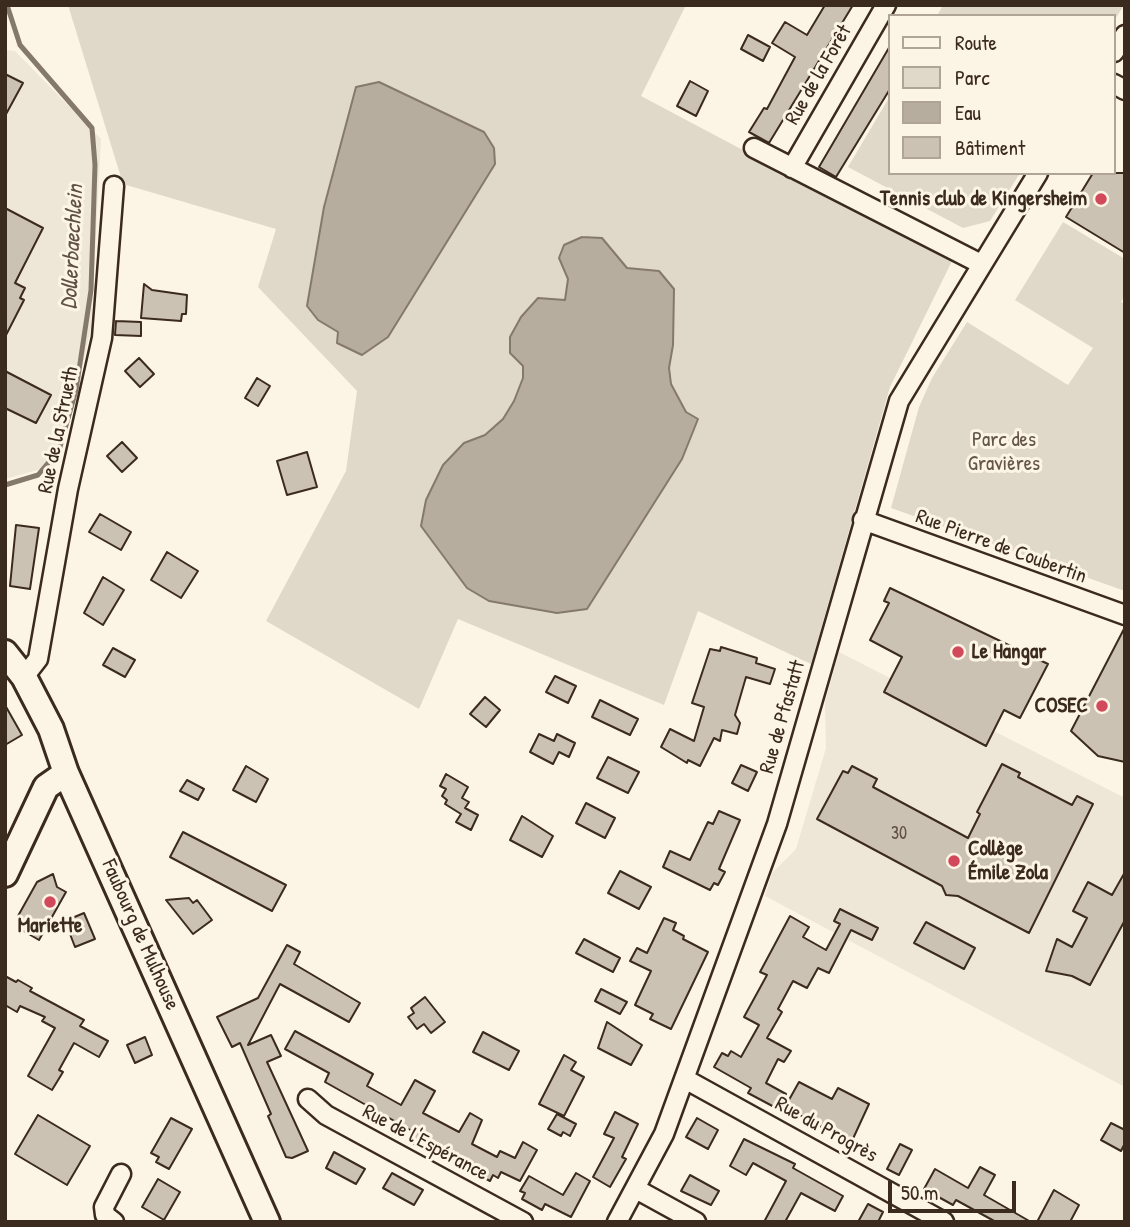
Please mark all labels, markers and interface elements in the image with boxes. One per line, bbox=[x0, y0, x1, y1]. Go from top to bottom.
legend bbox=[888, 14, 1116, 175]
street label: Rue de la Forêt bbox=[780, 21, 858, 129]
text: Route bbox=[955, 28, 997, 57]
text: Parc bbox=[955, 63, 990, 92]
text: Eau bbox=[955, 98, 981, 127]
text: Bâtiment bbox=[955, 133, 1025, 162]
water label: Dollerbaechlein bbox=[56, 184, 90, 310]
place label: Tennis club de Kingersheim bbox=[880, 186, 1087, 212]
marker: Tennis club de Kingersheim bbox=[1093, 191, 1109, 207]
street label: Rue de la Strueth bbox=[33, 364, 85, 496]
park label: Parc des Gravières bbox=[968, 427, 1040, 477]
street label: Rue Pierre de Coubertin bbox=[912, 504, 1090, 590]
place label: Le Hangar bbox=[972, 639, 1046, 665]
marker: Le Hangar bbox=[950, 644, 966, 660]
street label: Rue de Pfastatt bbox=[755, 658, 811, 776]
place label: COSEC bbox=[1034, 693, 1088, 719]
marker: COSEC bbox=[1094, 698, 1110, 714]
house number: 30 bbox=[891, 823, 907, 845]
place label: Collège Émile Zola bbox=[968, 836, 1048, 886]
marker: Collège Émile Zola bbox=[946, 853, 962, 869]
street label: Faubourg de Mulhouse bbox=[95, 856, 185, 1014]
marker: Mariette bbox=[42, 894, 58, 910]
place label: Mariette bbox=[18, 913, 82, 939]
street label: Rue du Progrès bbox=[770, 1092, 882, 1168]
street label: Rue de l'Espérance bbox=[358, 1099, 492, 1187]
scale bar bbox=[892, 1168, 1020, 1212]
text: 50 m bbox=[901, 1178, 938, 1207]

